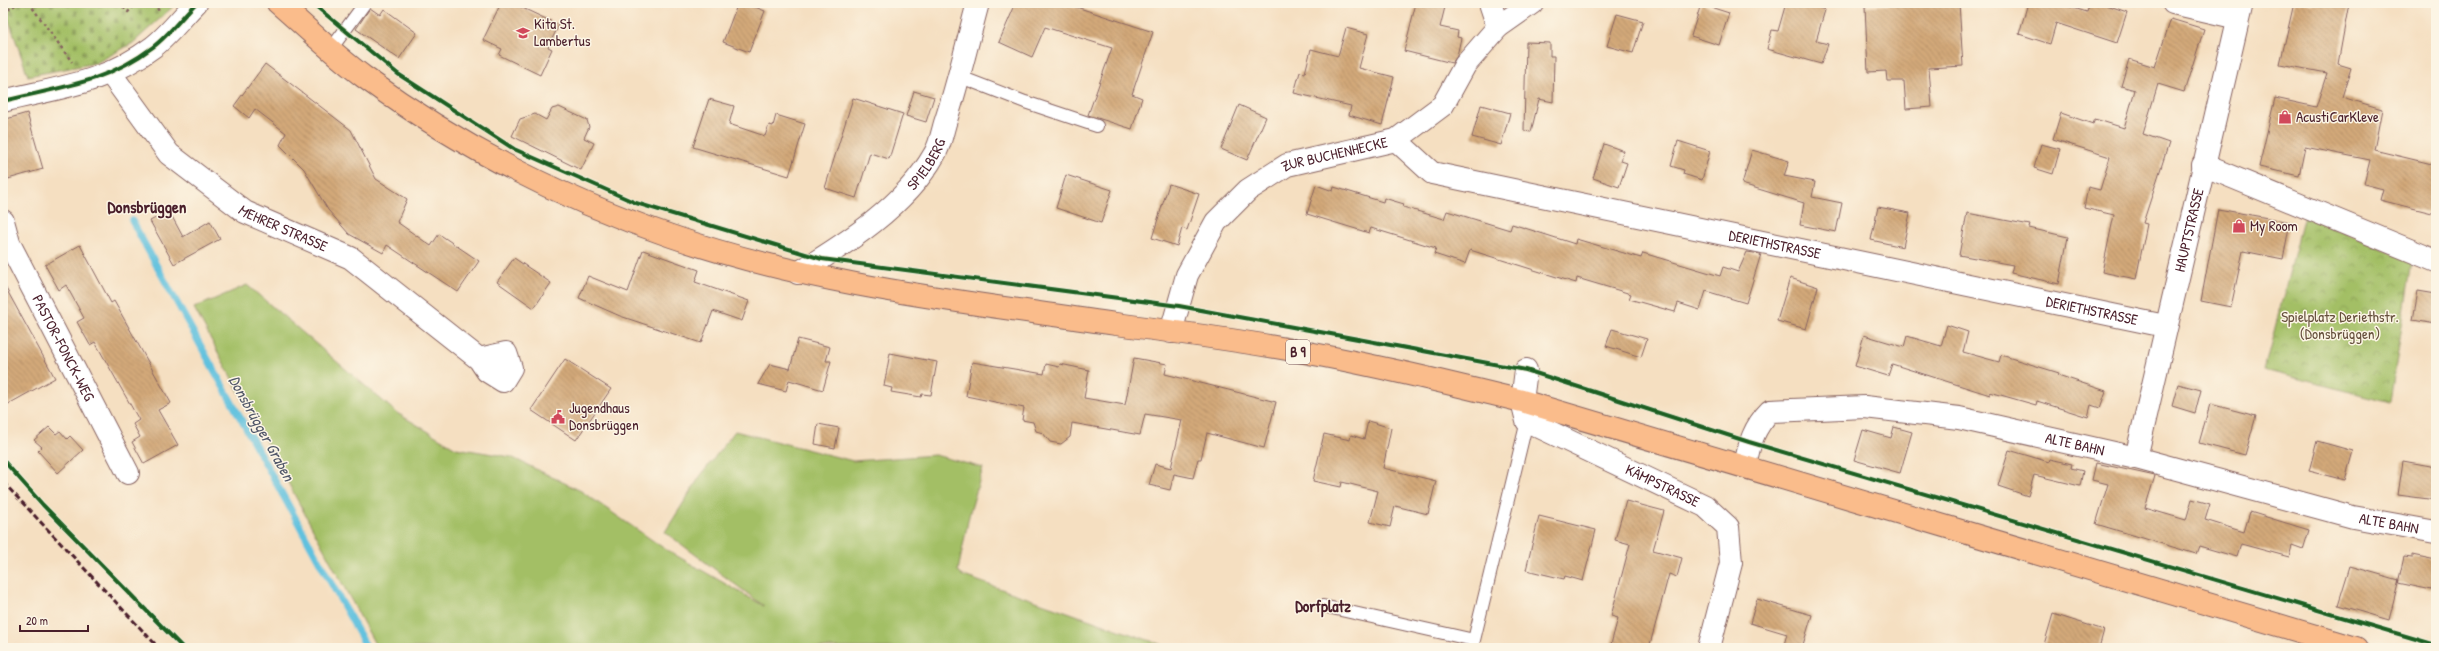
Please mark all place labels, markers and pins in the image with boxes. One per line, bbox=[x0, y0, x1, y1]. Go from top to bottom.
place label: Kita St. Lambertus bbox=[534, 13, 591, 51]
school or university icon: Kita St. Lambertus bbox=[515, 25, 531, 41]
place label: AcustiCarKleve bbox=[2296, 106, 2379, 127]
shop icon: AcustiCarKleve bbox=[2277, 109, 2293, 125]
place label: My Room bbox=[2250, 215, 2298, 236]
shop icon: My Room bbox=[2231, 218, 2247, 234]
place label: Jugendhaus Donsbrüggen bbox=[569, 397, 639, 435]
public building icon: Jugendhaus Donsbrüggen bbox=[550, 409, 566, 425]

